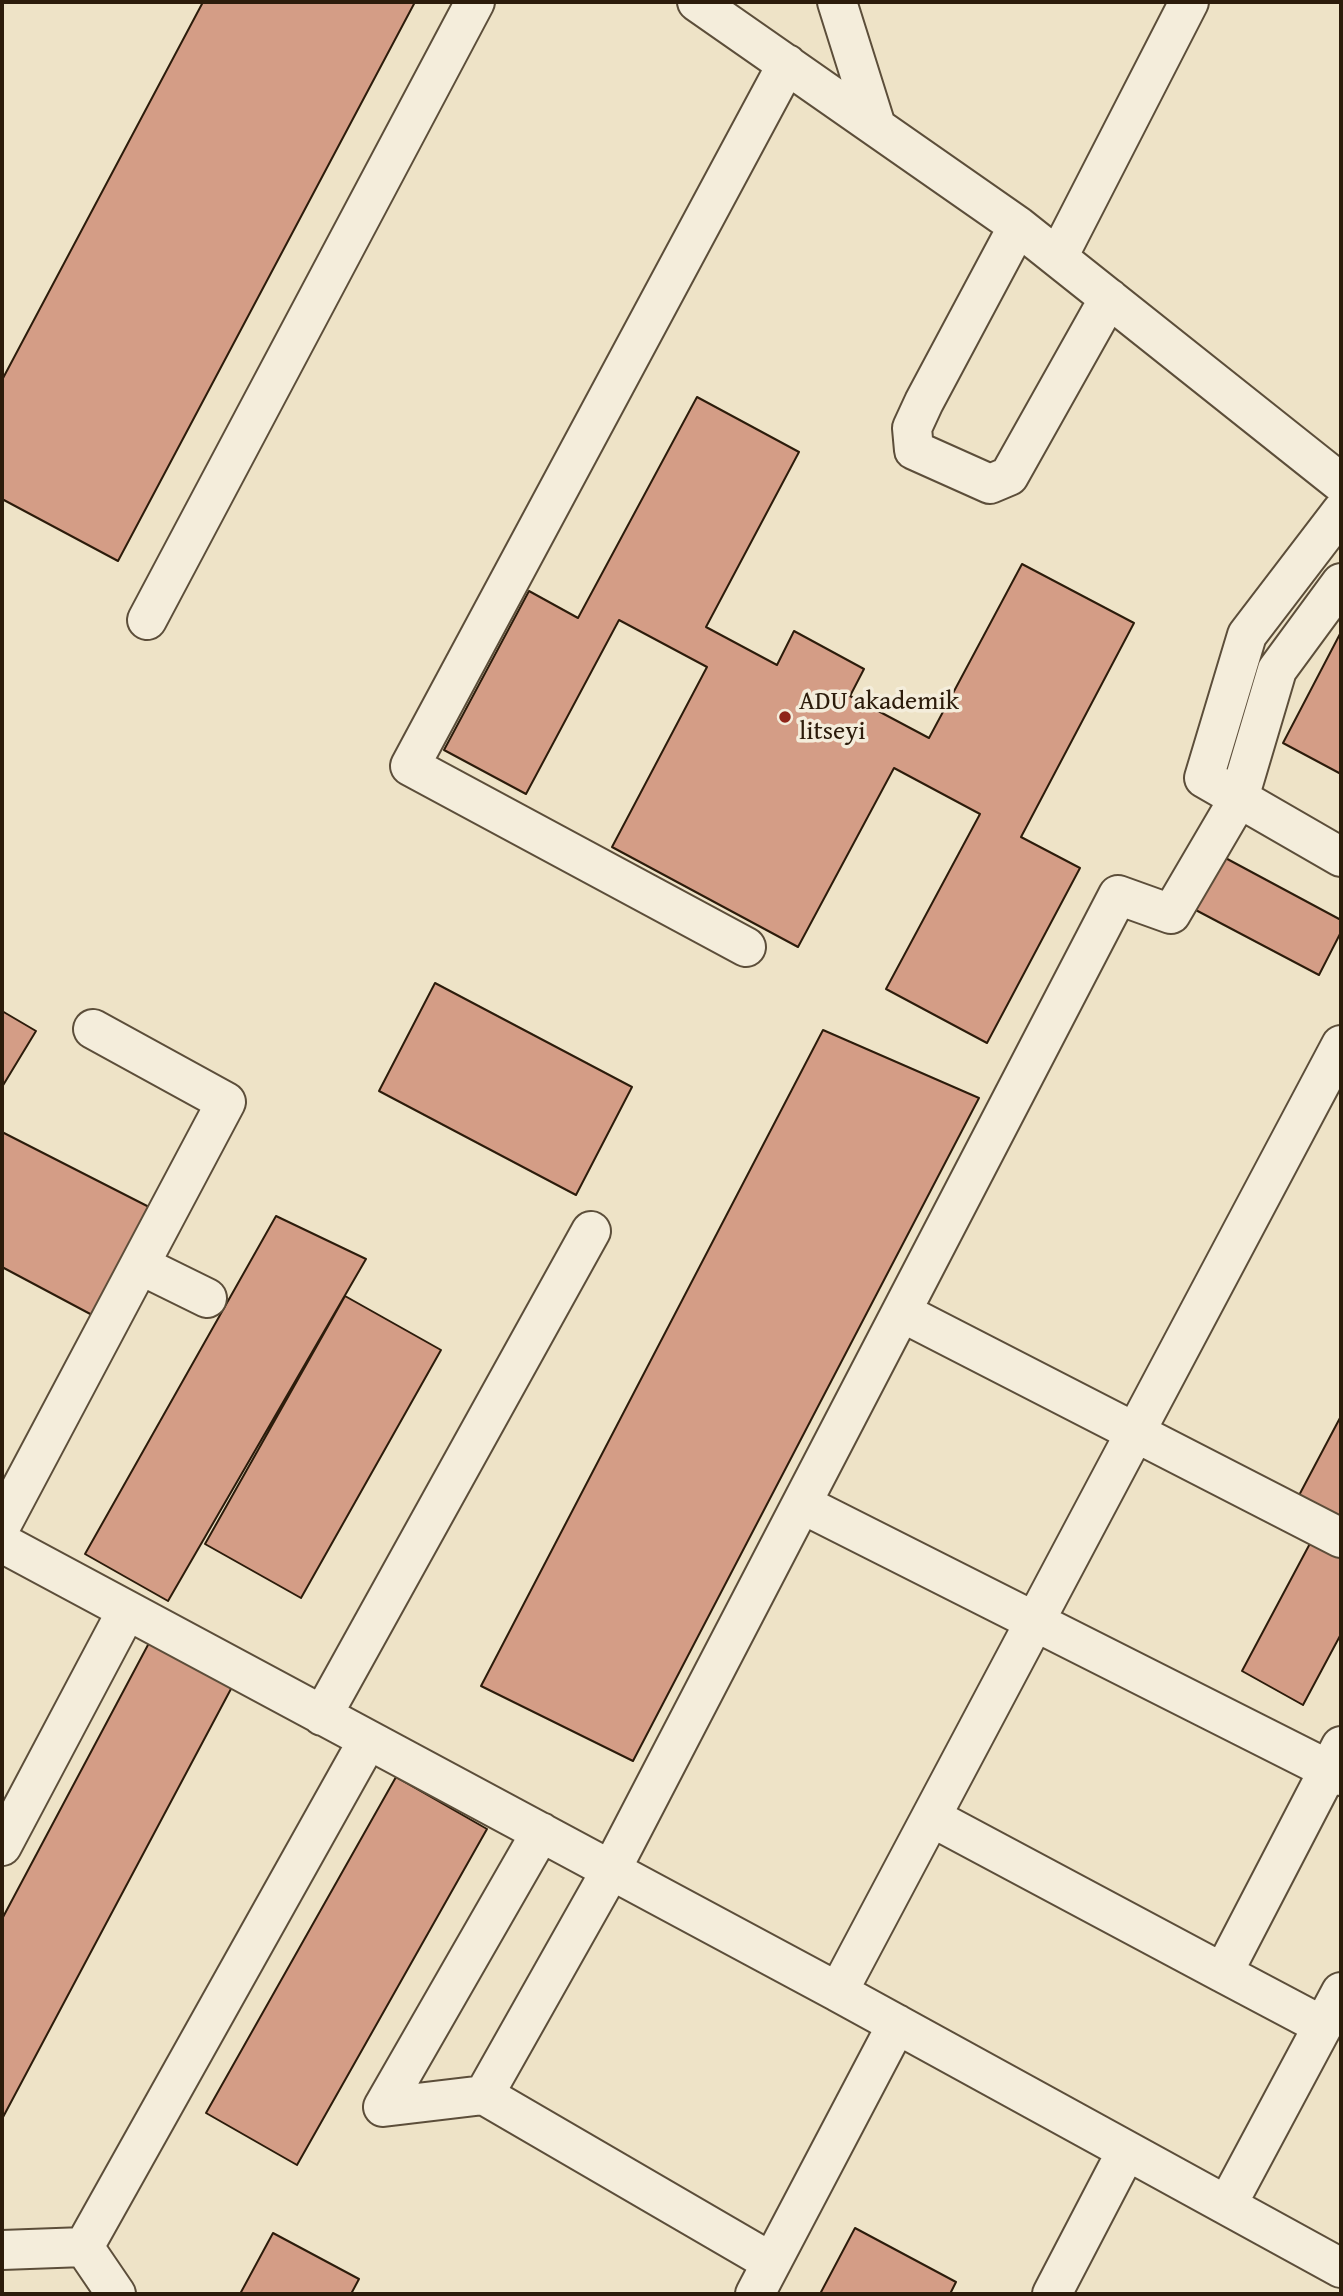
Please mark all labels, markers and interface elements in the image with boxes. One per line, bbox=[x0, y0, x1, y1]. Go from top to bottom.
place label: ADU akademik litseyi bbox=[799, 686, 959, 748]
marker: ADU akademik litseyi bbox=[777, 709, 793, 725]

